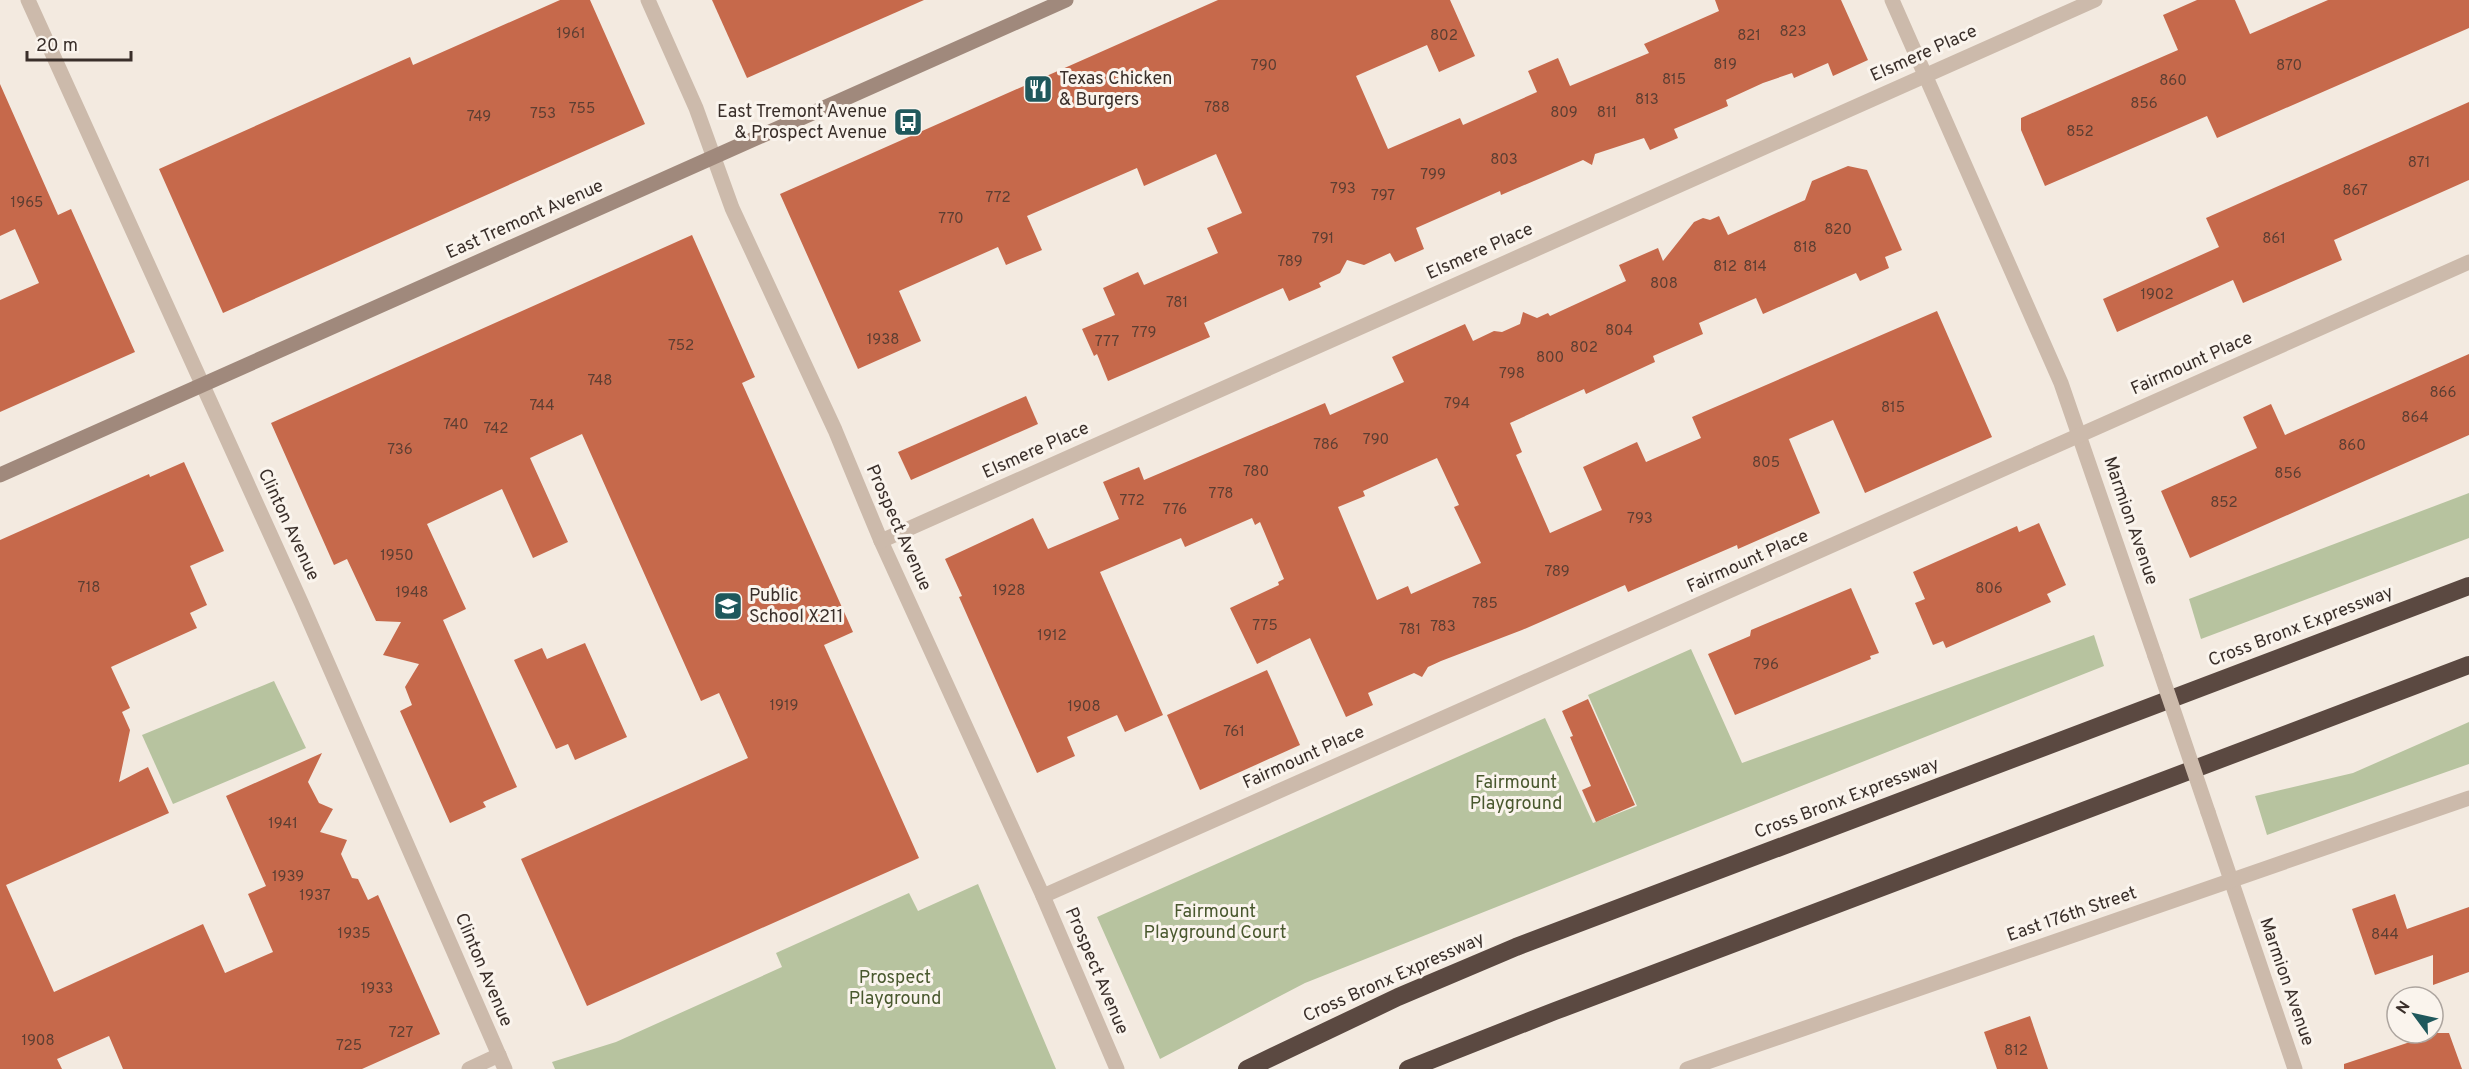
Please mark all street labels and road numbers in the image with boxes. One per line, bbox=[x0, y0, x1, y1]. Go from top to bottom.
street label: Elsmere Place bbox=[1867, 20, 1981, 88]
street label: East Tremont Avenue bbox=[443, 175, 607, 265]
street label: Elsmere Place bbox=[1423, 218, 1537, 286]
street label: Fairmount Place bbox=[2127, 327, 2257, 401]
street label: Elsmere Place bbox=[979, 417, 1093, 485]
street label: Marmion Avenue bbox=[2097, 454, 2163, 588]
street label: Prospect Avenue bbox=[860, 461, 936, 595]
street label: Clinton Avenue bbox=[252, 465, 324, 585]
street label: Fairmount Place bbox=[1683, 525, 1813, 599]
street label: Cross Bronx Expressway bbox=[2205, 581, 2397, 673]
street label: Fairmount Place bbox=[1239, 721, 1369, 795]
street label: Cross Bronx Expressway bbox=[1751, 753, 1943, 845]
street label: East 176th Street bbox=[2004, 882, 2140, 948]
street label: Prospect Avenue bbox=[1059, 904, 1133, 1038]
street label: Clinton Avenue bbox=[449, 910, 517, 1030]
street label: Marmion Avenue bbox=[2253, 915, 2319, 1049]
street label: Cross Bronx Expressway bbox=[1300, 928, 1488, 1028]

